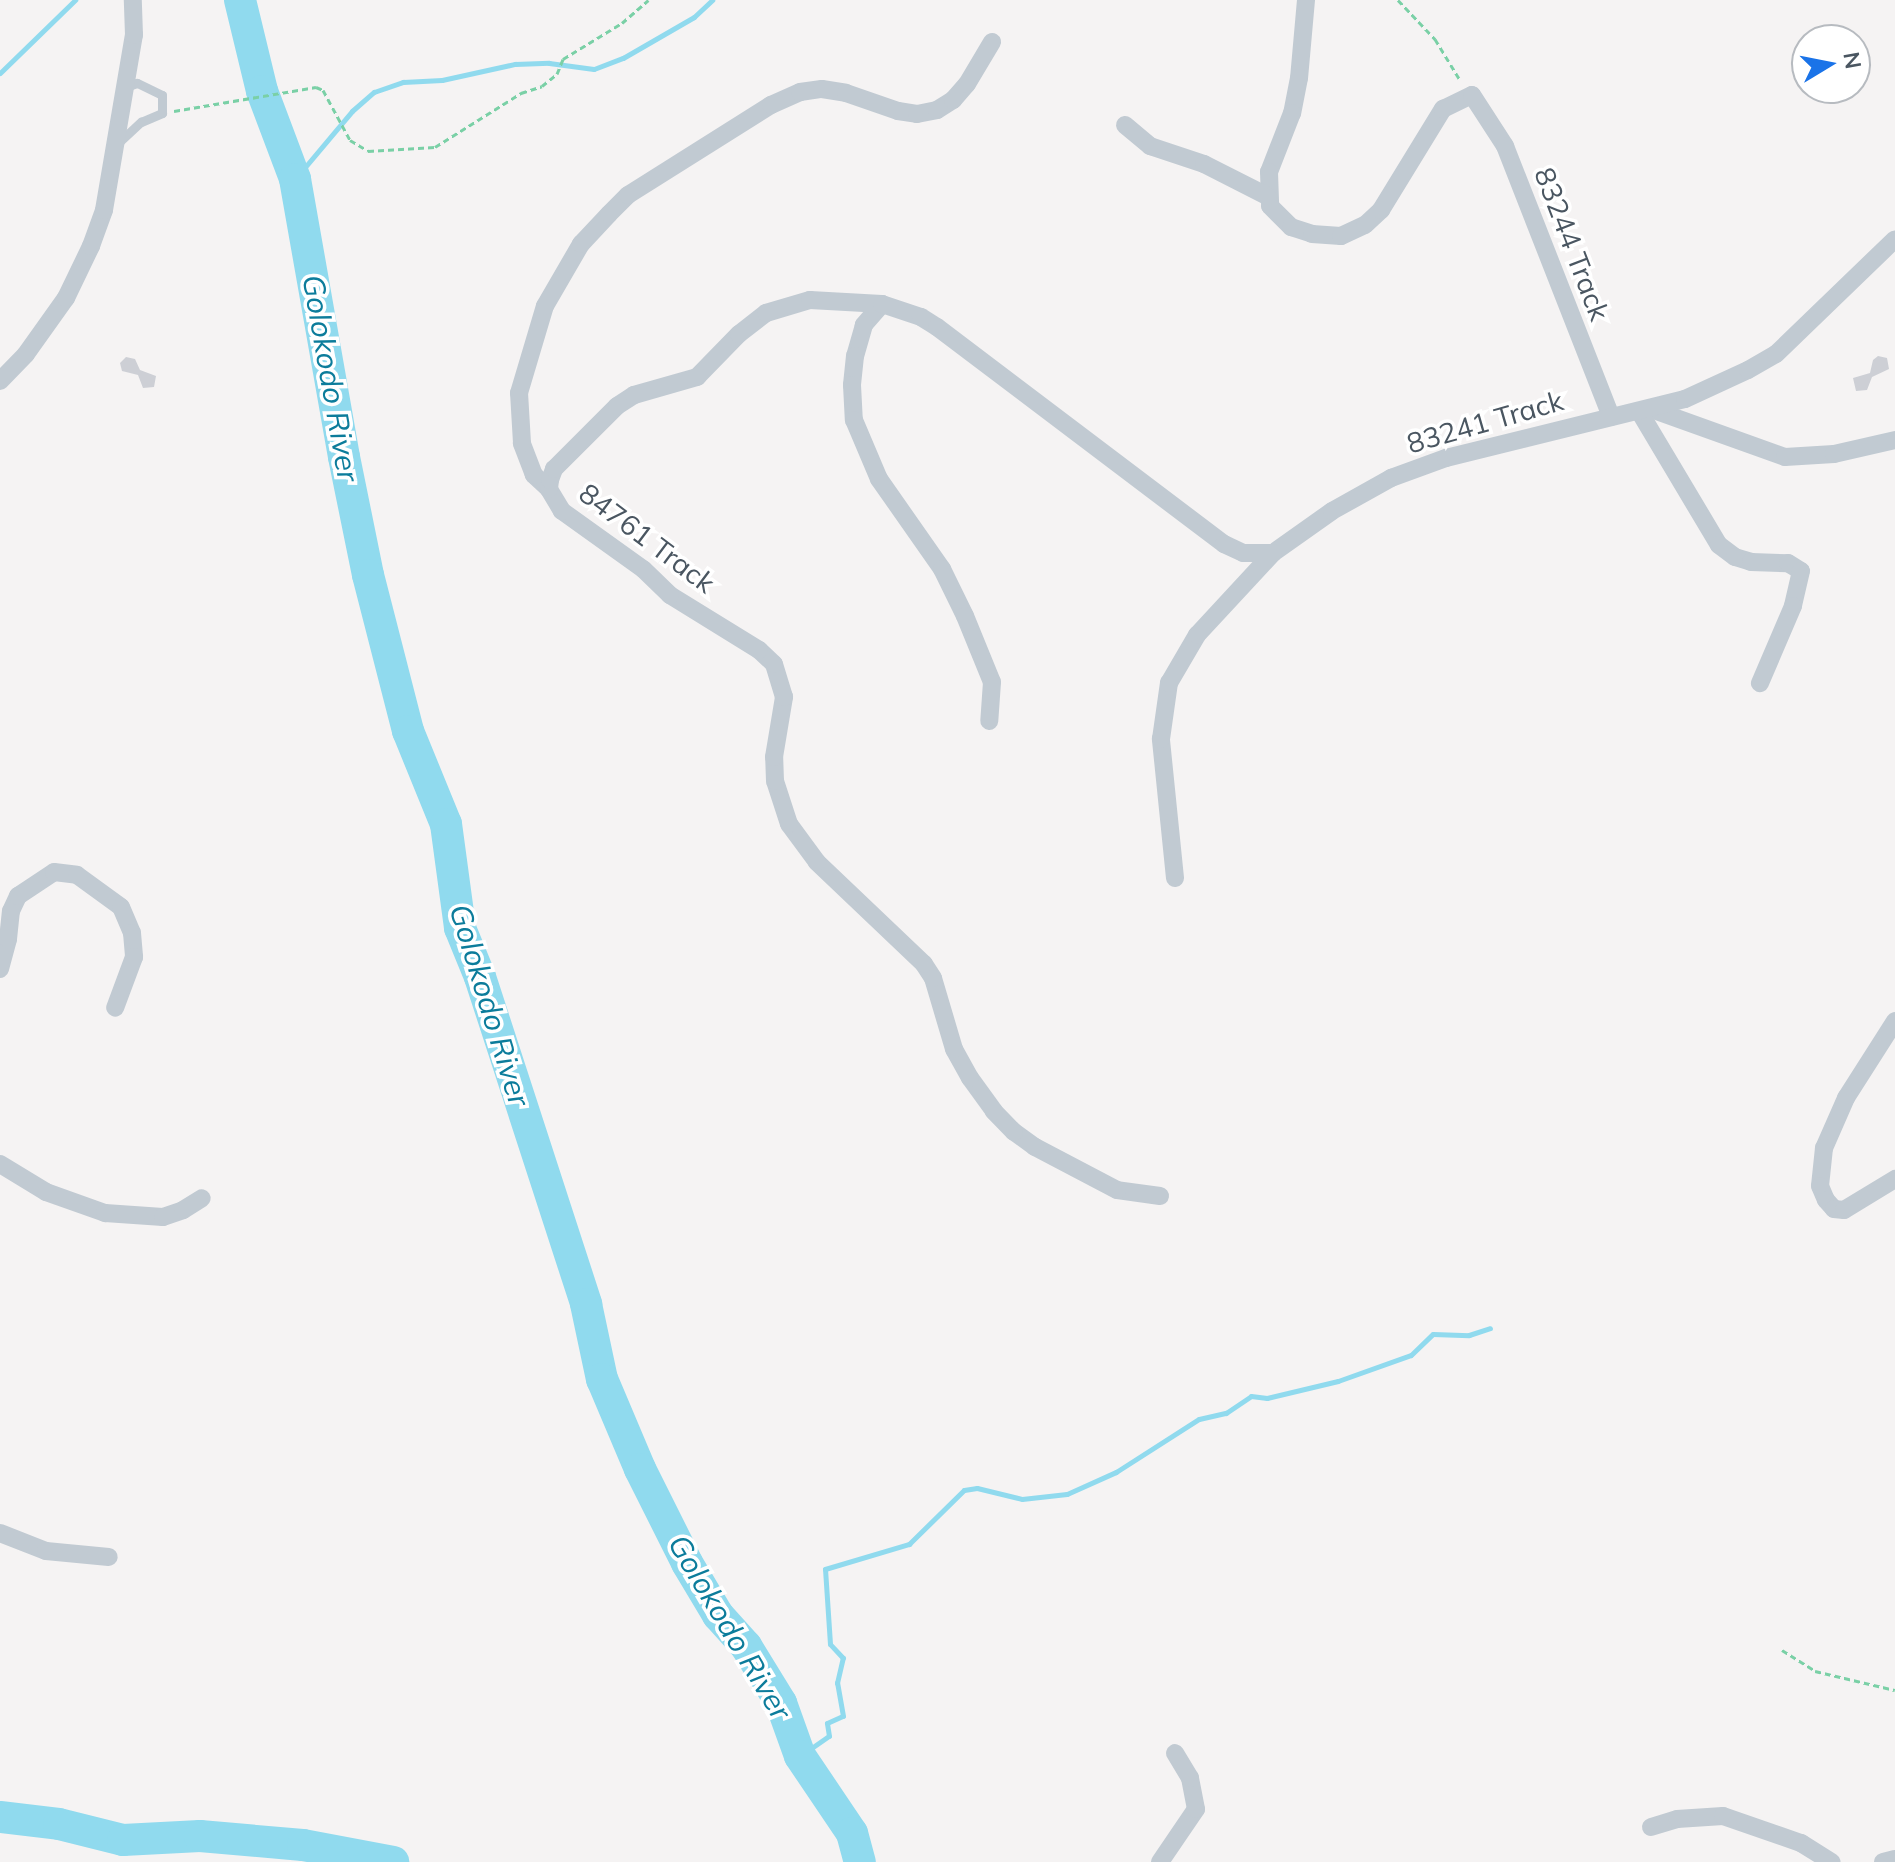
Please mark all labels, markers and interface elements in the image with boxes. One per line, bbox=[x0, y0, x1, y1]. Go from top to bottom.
north arrow bbox=[1791, 24, 1871, 104]
text: N bbox=[1837, 50, 1868, 71]
street label: 83244 Track bbox=[1527, 163, 1617, 325]
water label: Golokodo River bbox=[295, 272, 367, 484]
street label: 83241 Track bbox=[1403, 384, 1567, 460]
street label: 84761 Track bbox=[573, 476, 721, 600]
water label: Golokodo River bbox=[442, 900, 538, 1110]
water label: Golokodo River bbox=[661, 1528, 799, 1726]

